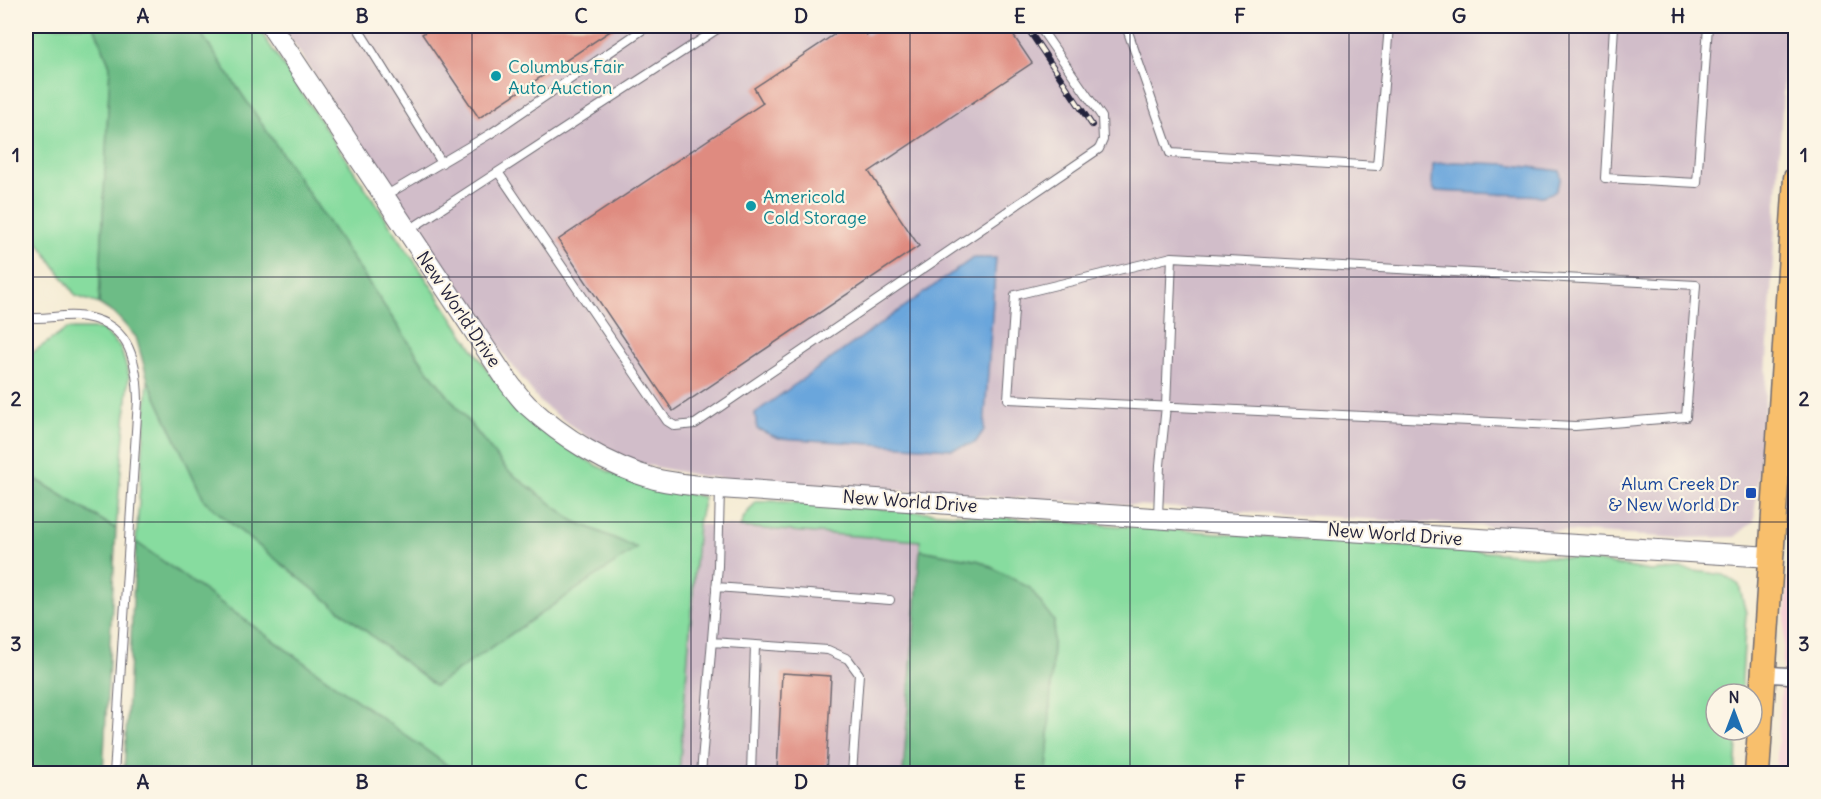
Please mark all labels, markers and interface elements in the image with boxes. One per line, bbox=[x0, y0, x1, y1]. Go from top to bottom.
text: A bbox=[137, 3, 150, 28]
text: B bbox=[355, 3, 369, 28]
text: C bbox=[574, 3, 588, 28]
text: D bbox=[794, 3, 808, 28]
text: E bbox=[1014, 3, 1026, 28]
text: F bbox=[1234, 3, 1246, 28]
text: G bbox=[1452, 3, 1466, 28]
text: H bbox=[1671, 3, 1685, 28]
place label: Columbus Fair Auto Auction bbox=[508, 55, 625, 99]
marker: Columbus Fair Auto Auction bbox=[489, 69, 503, 83]
text: 1 bbox=[12, 142, 20, 167]
text: 1 bbox=[1800, 142, 1808, 167]
place label: Americold Cold Storage bbox=[763, 185, 867, 229]
marker: Americold Cold Storage bbox=[744, 199, 758, 213]
street label: New World Drive bbox=[412, 247, 506, 371]
text: 2 bbox=[11, 386, 22, 411]
text: 2 bbox=[1799, 386, 1810, 411]
place label: Alum Creek Dr & New World Dr bbox=[1608, 472, 1740, 516]
street label: New World Drive bbox=[842, 485, 978, 517]
marker: Alum Creek Dr & New World Dr bbox=[1744, 486, 1758, 500]
street label: New World Drive bbox=[1327, 518, 1463, 550]
text: 3 bbox=[10, 631, 22, 656]
text: 3 bbox=[1798, 631, 1810, 656]
north arrow bbox=[1704, 682, 1764, 742]
text: N bbox=[1728, 687, 1740, 707]
text: A bbox=[137, 769, 150, 794]
text: B bbox=[355, 769, 369, 794]
text: C bbox=[574, 769, 588, 794]
text: D bbox=[794, 769, 808, 794]
text: E bbox=[1014, 769, 1026, 794]
text: F bbox=[1234, 769, 1246, 794]
text: G bbox=[1452, 769, 1466, 794]
text: H bbox=[1671, 769, 1685, 794]

